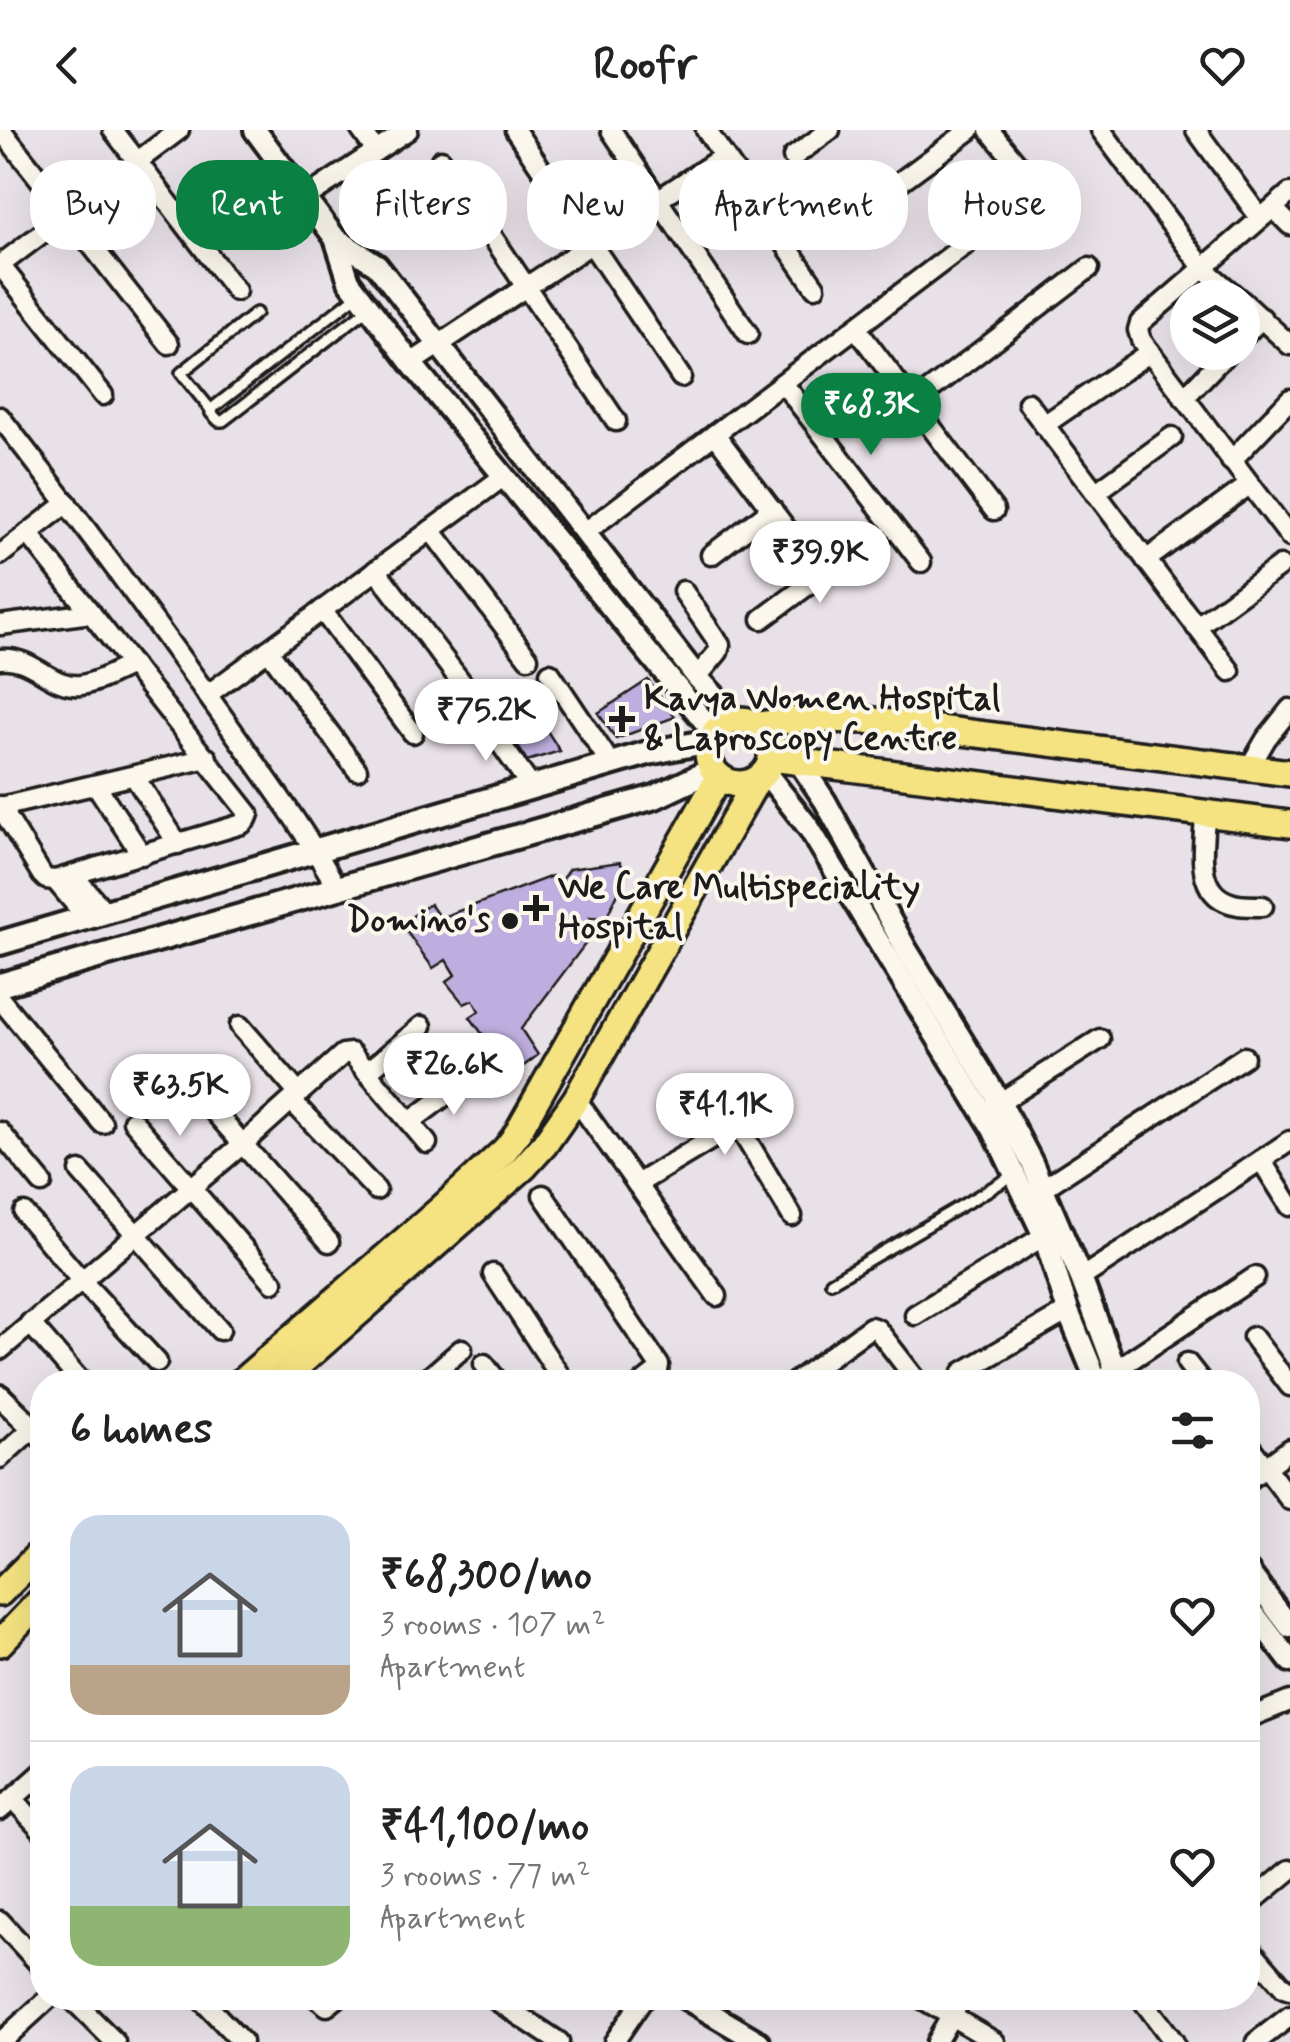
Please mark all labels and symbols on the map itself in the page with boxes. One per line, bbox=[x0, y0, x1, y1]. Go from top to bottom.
pin: ₹68.3K bbox=[790, 373, 952, 458]
pin: ₹39.9K bbox=[739, 521, 901, 606]
place label: Kavya Women Hospital & Laproscopy Centre bbox=[644, 676, 1000, 762]
pin: ₹75.2K bbox=[405, 679, 567, 764]
marker: Kavya Women Hospital & Laproscopy Centre bbox=[609, 706, 635, 732]
place label: We Care Multispeciality Hospital bbox=[558, 865, 920, 951]
marker: We Care Multispeciality Hospital bbox=[523, 895, 549, 921]
place label: Domino's bbox=[346, 898, 491, 944]
marker: Domino's bbox=[499, 910, 521, 932]
pin: ₹26.6K bbox=[373, 1033, 535, 1118]
pin: ₹63.5K bbox=[99, 1054, 261, 1139]
pin: ₹41.1K bbox=[644, 1073, 806, 1158]

